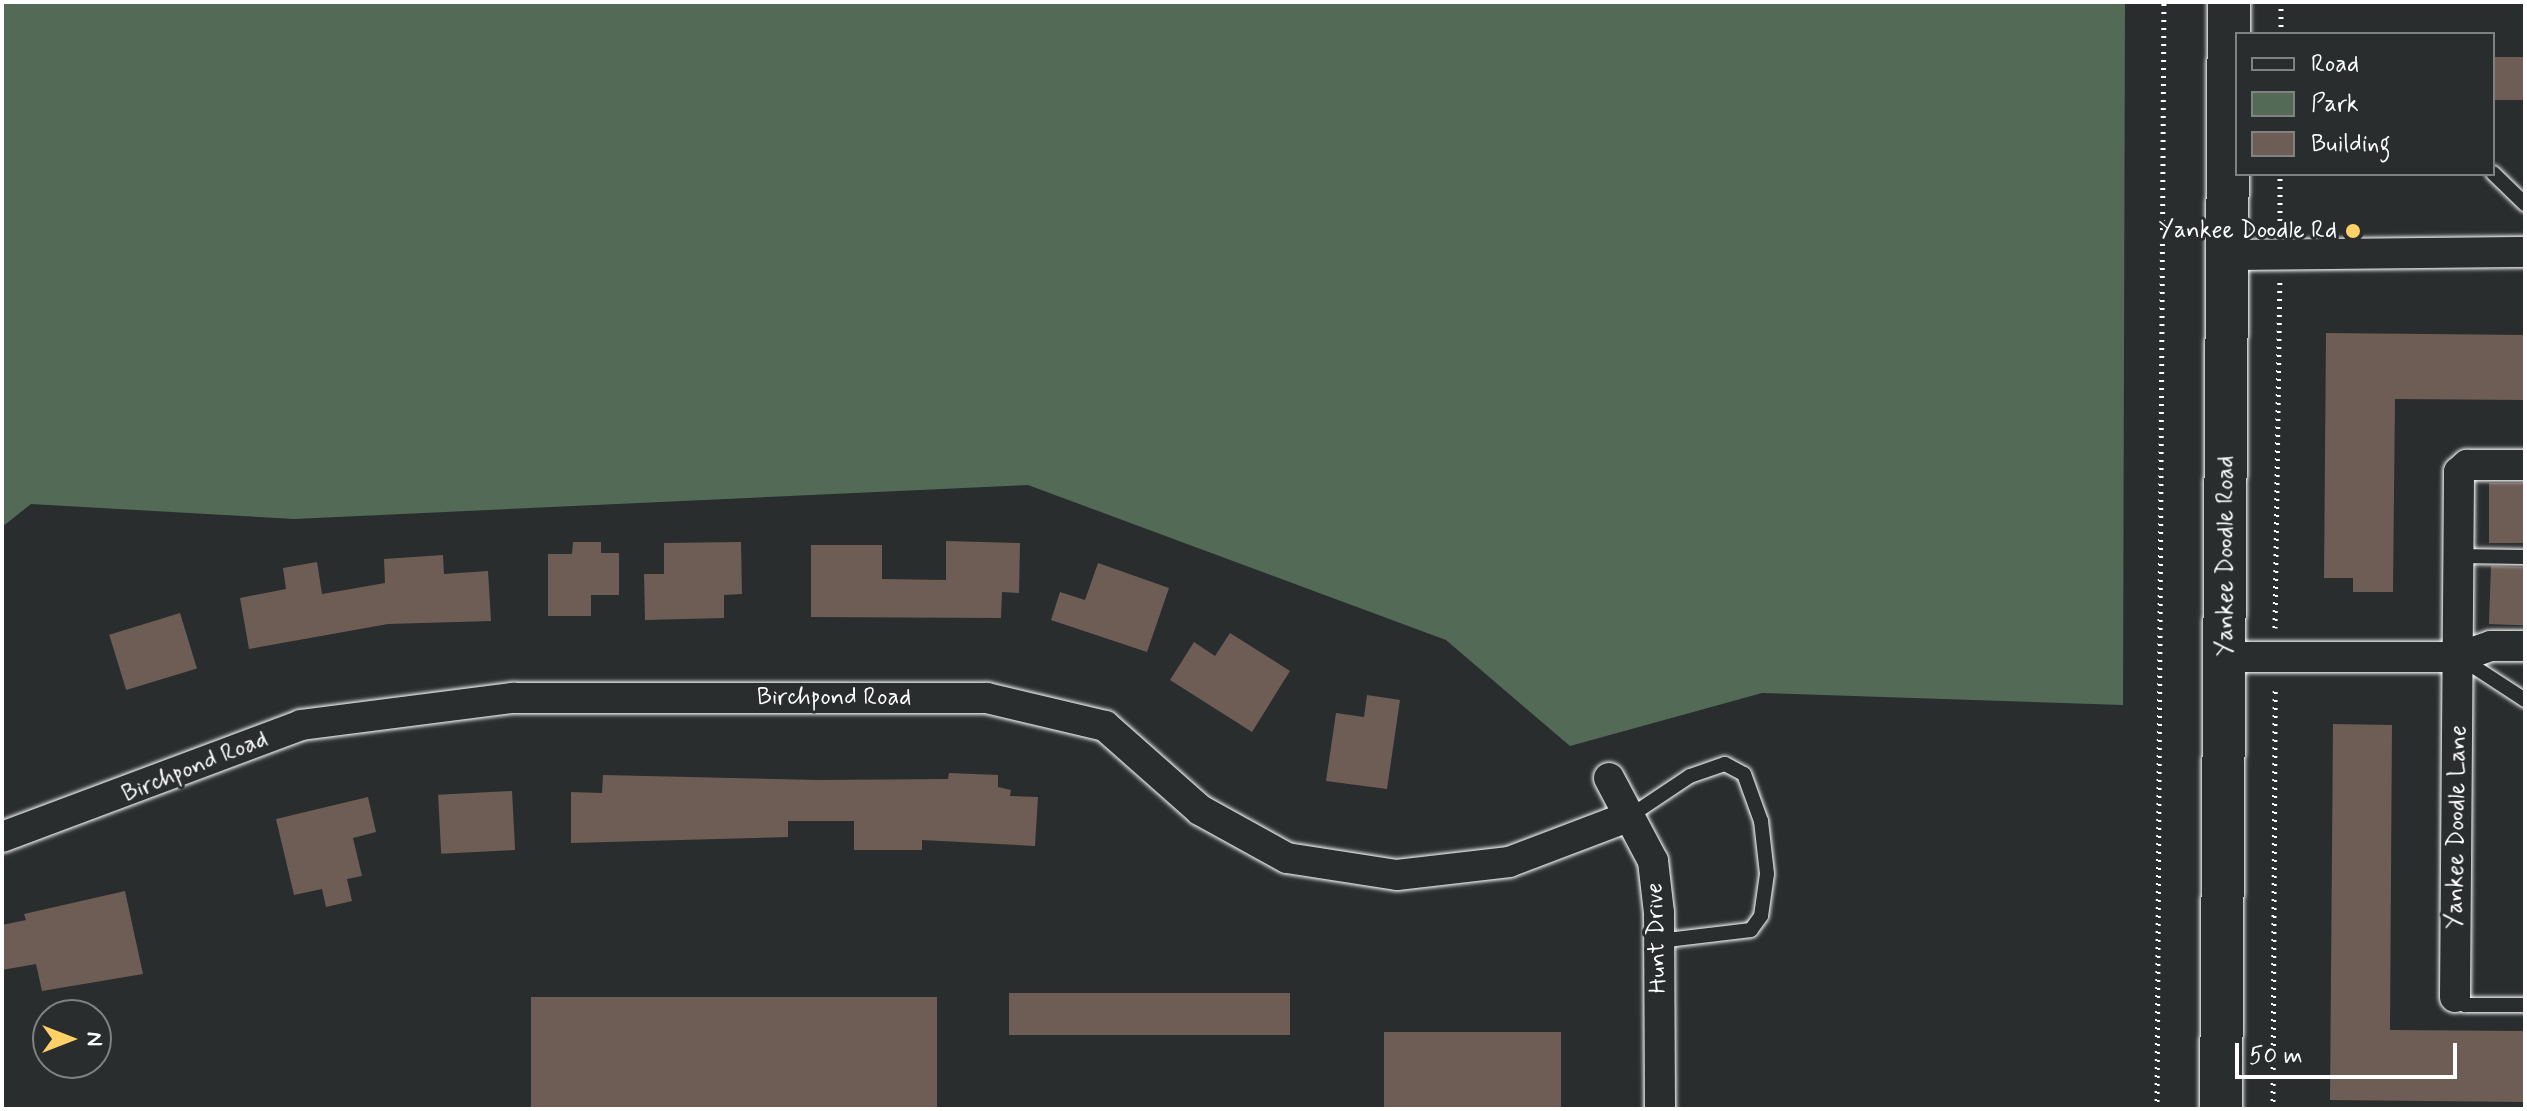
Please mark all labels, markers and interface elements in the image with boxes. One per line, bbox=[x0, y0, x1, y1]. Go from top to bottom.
legend bbox=[2235, 32, 2495, 176]
text: Road bbox=[2311, 49, 2359, 80]
text: Park bbox=[2311, 89, 2359, 120]
text: Building bbox=[2311, 129, 2391, 160]
place label: Yankee Doodle Rd bbox=[2158, 217, 2337, 245]
marker: Yankee Doodle Rd bbox=[2344, 222, 2362, 240]
street label: Yankee Doodle Road bbox=[2212, 456, 2240, 656]
street label: Birchpond Road bbox=[757, 684, 911, 712]
street label: Birchpond Road bbox=[118, 725, 272, 809]
street label: Yankee Doodle Lane bbox=[2441, 725, 2473, 929]
street label: Hunt Drive bbox=[1641, 882, 1673, 994]
north arrow bbox=[32, 999, 112, 1079]
scale bar bbox=[2239, 1027, 2461, 1077]
text: N bbox=[80, 1032, 108, 1046]
text: 50 m bbox=[2249, 1041, 2303, 1072]

